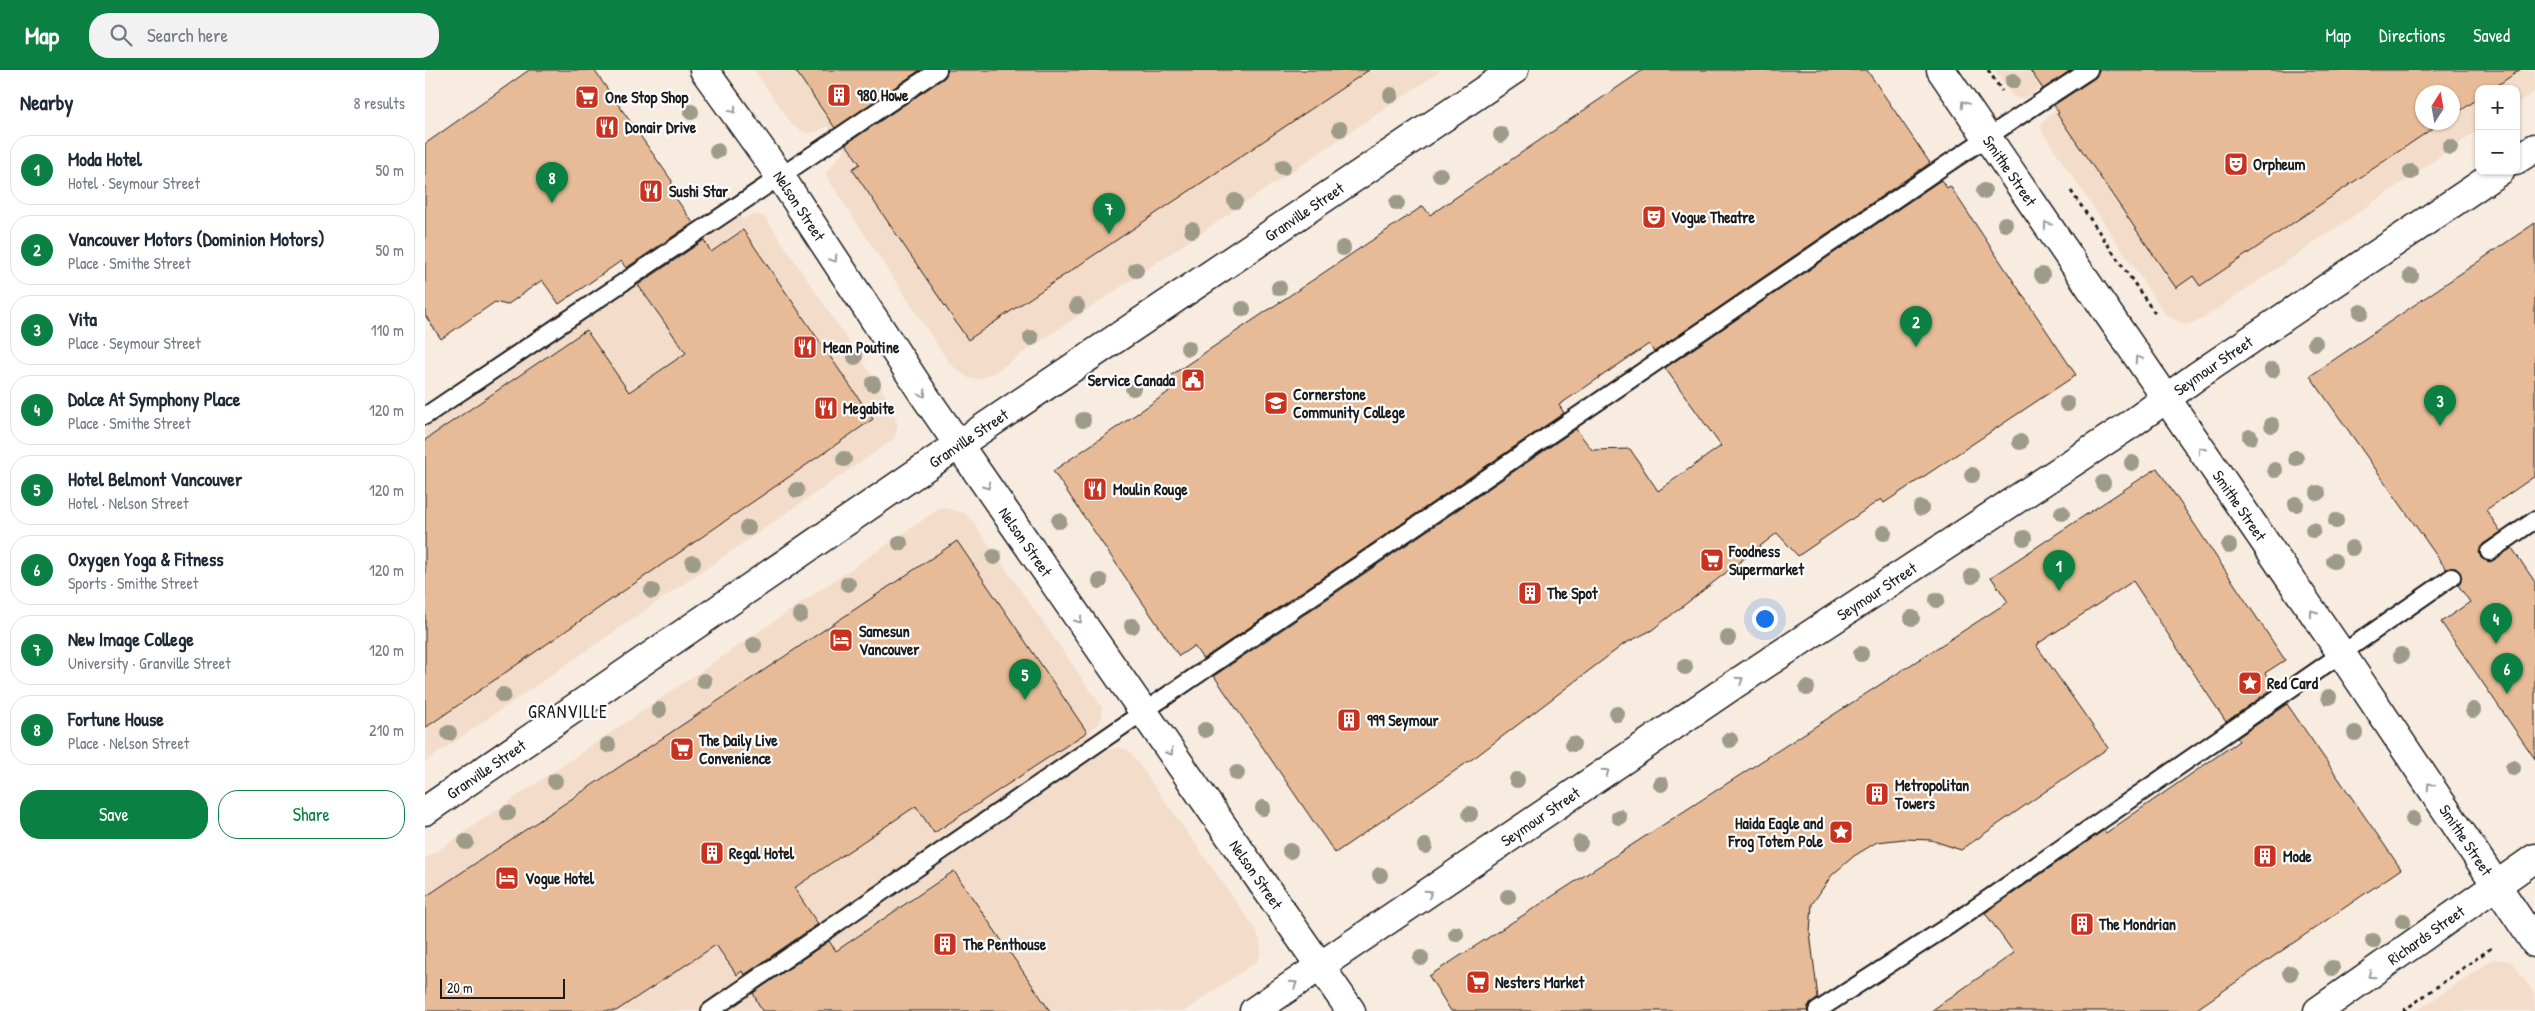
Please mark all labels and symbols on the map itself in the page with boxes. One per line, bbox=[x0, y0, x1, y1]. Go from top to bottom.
building icon: 980 Howe bbox=[826, 82, 852, 108]
supermarket icon: One Stop Shop bbox=[574, 84, 600, 110]
place label: 980 Howe bbox=[857, 84, 909, 106]
north arrow bbox=[2415, 85, 2460, 130]
place label: One Stop Shop bbox=[605, 86, 689, 109]
one-way arrow bbox=[1961, 100, 1970, 110]
one-way arrow bbox=[727, 104, 736, 114]
restaurant icon: Donair Drive bbox=[594, 114, 620, 140]
place label: Donair Drive bbox=[625, 116, 697, 138]
street label: Smithe Street bbox=[1978, 131, 2042, 211]
theatre icon: Orpheum bbox=[2223, 151, 2249, 177]
place label: Orpheum bbox=[2253, 153, 2305, 176]
pin: 8 bbox=[536, 162, 568, 203]
street label: Nelson Street bbox=[768, 166, 831, 246]
street label: Granville Street bbox=[1260, 177, 1349, 246]
restaurant icon: Sushi Star bbox=[638, 178, 664, 204]
place label: Sushi Star bbox=[669, 180, 729, 202]
pin: 7 bbox=[1093, 193, 1125, 234]
theatre icon: Vogue Theatre bbox=[1641, 204, 1667, 230]
place label: Vogue Theatre bbox=[1671, 206, 1756, 229]
one-way arrow bbox=[2044, 221, 2053, 231]
one-way arrow bbox=[828, 253, 837, 262]
pin: 2 bbox=[1900, 306, 1932, 347]
street label: Seymour Street bbox=[2169, 330, 2257, 401]
restaurant icon: Mean Poutine bbox=[792, 334, 818, 360]
place label: Mean Poutine bbox=[823, 336, 900, 358]
one-way arrow bbox=[2135, 356, 2144, 365]
public building icon: Service Canada bbox=[1180, 367, 1206, 393]
place label: Service Canada bbox=[1088, 369, 1176, 391]
place label: Cornerstone Community College bbox=[1293, 383, 1406, 424]
pin: 3 bbox=[2424, 385, 2456, 426]
one-way arrow bbox=[917, 389, 927, 398]
school or university icon: Cornerstone Community College bbox=[1263, 390, 1289, 416]
restaurant icon: Megabite bbox=[813, 395, 839, 421]
place label: Megabite bbox=[843, 397, 895, 420]
street label: Granville Street bbox=[924, 403, 1013, 473]
one-way arrow bbox=[2198, 447, 2207, 456]
street label: Smithe Street bbox=[2208, 466, 2272, 546]
restaurant icon: Moulin Rouge bbox=[1082, 476, 1108, 502]
place label: Moulin Rouge bbox=[1113, 478, 1188, 501]
one-way arrow bbox=[981, 480, 990, 490]
street label: Nelson Street bbox=[994, 503, 1058, 581]
place label: Foodness Supermarket bbox=[1728, 540, 1804, 581]
supermarket icon: Foodness Supermarket bbox=[1699, 547, 1725, 573]
pin: 1 bbox=[2043, 550, 2075, 591]
street label: Seymour Street bbox=[1832, 556, 1921, 625]
building icon: The Spot bbox=[1517, 580, 1543, 606]
place label: The Spot bbox=[1546, 582, 1598, 605]
pin: 4 bbox=[2480, 603, 2512, 644]
your location bbox=[1752, 606, 1778, 632]
one-way arrow bbox=[2310, 609, 2319, 619]
one-way arrow bbox=[1073, 614, 1082, 623]
place label: Samesun Vancouver bbox=[859, 620, 920, 660]
hotel icon: Samesun Vancouver bbox=[828, 627, 854, 653]
pin: 6 bbox=[2491, 653, 2523, 694]
pin: 5 bbox=[1009, 659, 1041, 700]
place icon: Red Card bbox=[2237, 670, 2263, 696]
place label: Red Card bbox=[2267, 672, 2319, 694]
one-way arrow bbox=[1735, 677, 1744, 686]
district label: GRANVILLE bbox=[528, 699, 608, 724]
building icon: 999 Seymour bbox=[1336, 707, 1362, 733]
place label: 999 Seymour bbox=[1367, 709, 1440, 732]
place label: The Daily Live Convenience bbox=[698, 729, 778, 769]
street label: Granville Street bbox=[442, 734, 530, 804]
supermarket icon: The Daily Live Convenience bbox=[669, 736, 695, 762]
one-way arrow bbox=[1164, 746, 1173, 756]
one-way arrow bbox=[1600, 769, 1610, 778]
place label: Metropolitan Towers bbox=[1894, 774, 1969, 814]
street label: Seymour Street bbox=[1496, 781, 1585, 851]
building icon: Metropolitan Towers bbox=[1864, 781, 1890, 807]
one-way arrow bbox=[2427, 782, 2436, 792]
street label: Smithe Street bbox=[2434, 800, 2498, 880]
place label: Haida Eagle and Frog Totem Pole bbox=[1727, 812, 1824, 853]
place icon: Haida Eagle and Frog Totem Pole bbox=[1828, 819, 1854, 845]
street label: Nelson Street bbox=[1225, 835, 1289, 914]
building icon: Regal Hotel bbox=[699, 840, 725, 866]
place label: Regal Hotel bbox=[729, 842, 795, 865]
building icon: Mode bbox=[2252, 843, 2278, 869]
place label: Mode bbox=[2283, 845, 2312, 867]
hotel icon: Vogue Hotel bbox=[494, 865, 520, 891]
place label: Vogue Hotel bbox=[525, 867, 595, 890]
one-way arrow bbox=[1423, 890, 1433, 899]
street label: Richards Street bbox=[2383, 900, 2469, 970]
building icon: The Mondrian bbox=[2069, 911, 2095, 937]
place label: The Mondrian bbox=[2098, 913, 2176, 935]
building icon: The Penthouse bbox=[932, 931, 958, 957]
place label: The Penthouse bbox=[962, 933, 1047, 955]
supermarket icon: Nesters Market bbox=[1465, 969, 1491, 995]
one-way arrow bbox=[2367, 969, 2376, 978]
place label: Nesters Market bbox=[1495, 971, 1585, 993]
scale bar bbox=[440, 976, 565, 999]
one-way arrow bbox=[1289, 981, 1298, 990]

